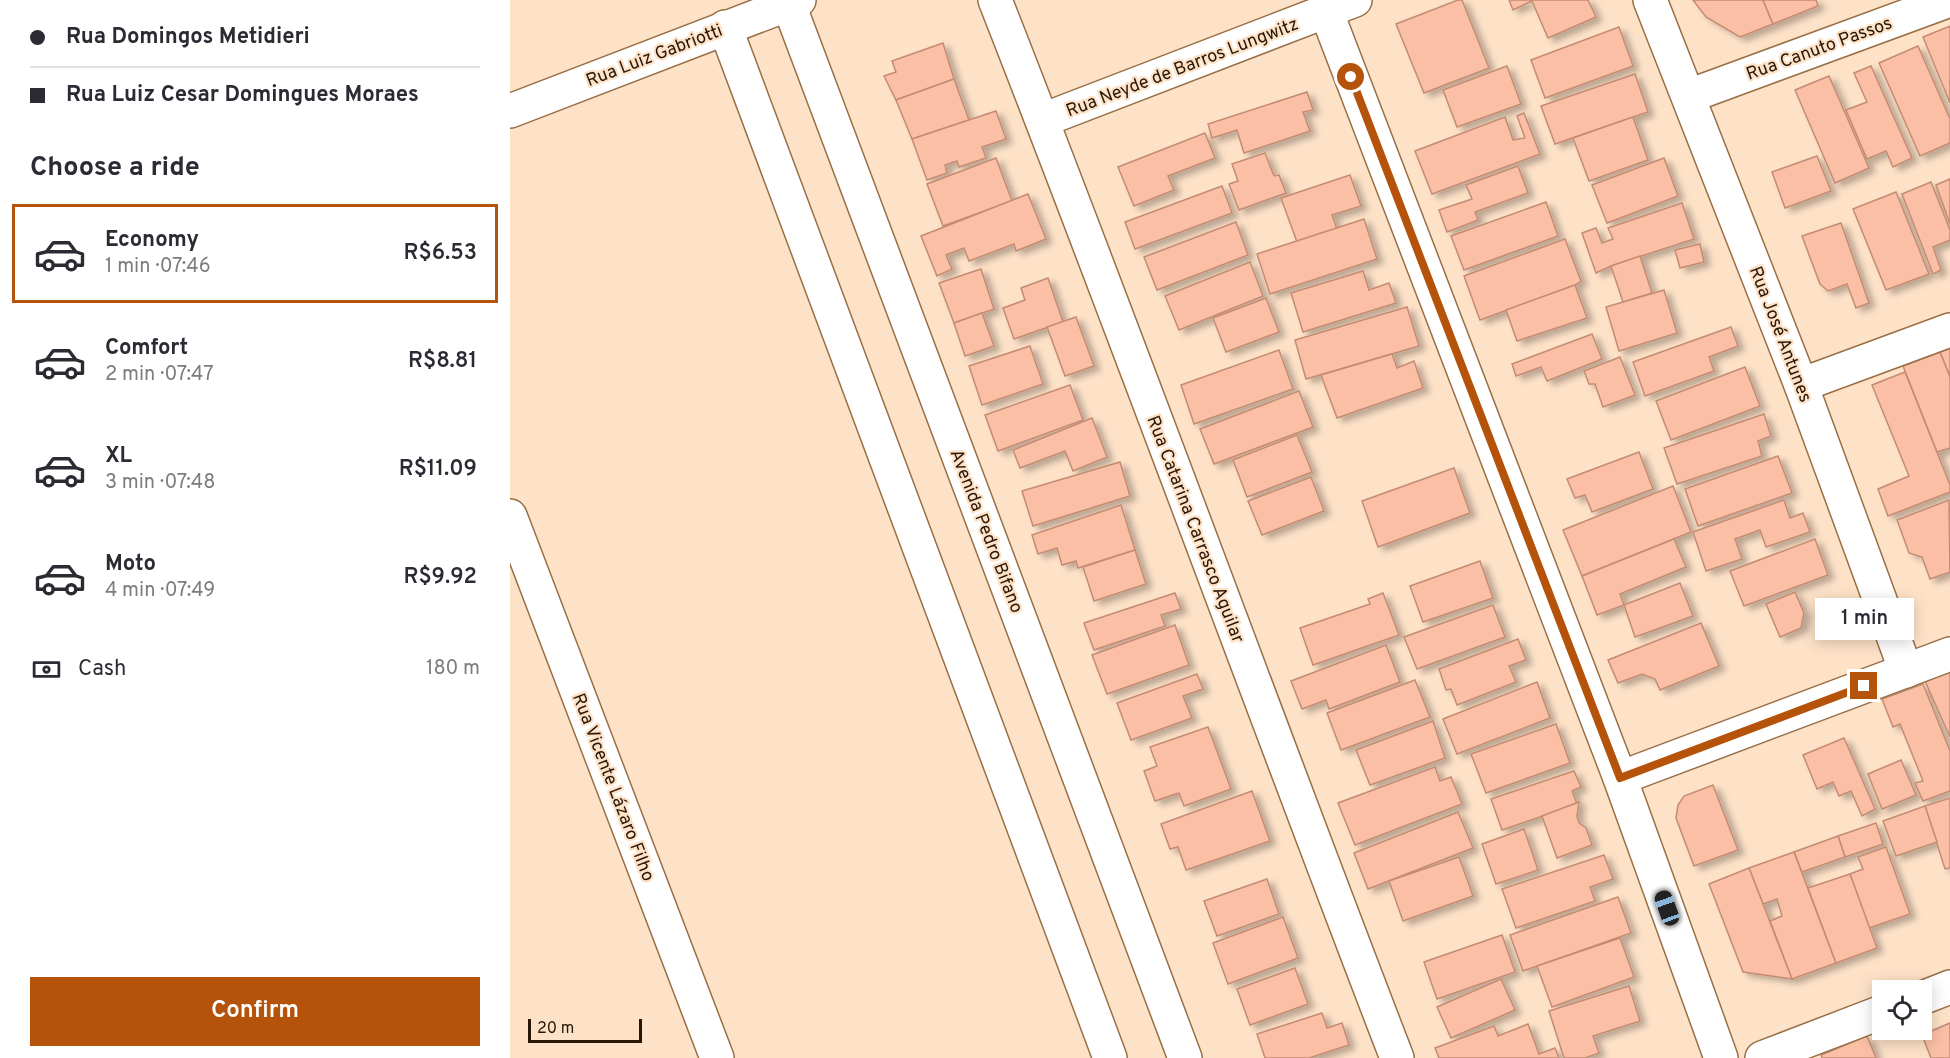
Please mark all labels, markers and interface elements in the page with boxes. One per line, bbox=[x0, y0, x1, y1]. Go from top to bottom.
street label: Rua Canuto Passos bbox=[1743, 12, 1896, 86]
street label: Rua Neyde de Barros Lungwitz bbox=[1063, 13, 1302, 123]
street label: Rua Luiz Gabriotti bbox=[583, 20, 726, 93]
text: Rua Domingos Metidieri bbox=[66, 24, 310, 51]
route start bbox=[1337, 63, 1364, 90]
text: Rua Luiz Cesar Domingues Moraes bbox=[66, 82, 419, 109]
text: Choose a ride bbox=[30, 151, 200, 185]
icon: car bbox=[33, 227, 87, 281]
text: Economy bbox=[105, 227, 199, 254]
text: R$6.53 bbox=[404, 240, 477, 267]
text: 1 min · 07:46 bbox=[105, 254, 211, 280]
street label: Rua José Antunes bbox=[1743, 263, 1816, 406]
icon: car bbox=[33, 335, 87, 389]
text: Comfort bbox=[105, 335, 188, 362]
text: R$8.81 bbox=[408, 348, 477, 375]
text: 2 min · 07:47 bbox=[105, 362, 214, 388]
street label: Rua Catarina Carrasco Aguilar bbox=[1141, 413, 1249, 647]
icon: car bbox=[33, 443, 87, 497]
text: XL bbox=[105, 443, 132, 470]
street label: Avenida Pedro Bifano bbox=[944, 446, 1027, 617]
text: R$11.09 bbox=[399, 456, 477, 483]
text: 3 min · 07:48 bbox=[105, 470, 215, 496]
icon: car bbox=[33, 551, 87, 605]
text: Moto bbox=[105, 551, 156, 578]
text: R$9.92 bbox=[403, 564, 477, 591]
text: 4 min · 07:49 bbox=[105, 578, 215, 604]
callout: 1 min bbox=[1814, 599, 1914, 641]
text: 1 min bbox=[1841, 606, 1888, 632]
icon: cash bbox=[30, 653, 63, 686]
text: Cash bbox=[78, 656, 127, 683]
text: 180 m bbox=[426, 656, 480, 682]
route end bbox=[1850, 672, 1877, 699]
street label: Rua Vicente Lázaro Filho bbox=[566, 690, 659, 885]
car bbox=[1652, 888, 1682, 928]
button: Confirm bbox=[30, 977, 480, 1046]
map controls bbox=[1872, 980, 1932, 1040]
button: locate bbox=[1872, 980, 1932, 1040]
scale bar bbox=[528, 1016, 642, 1044]
text: 20 m bbox=[537, 1019, 574, 1039]

